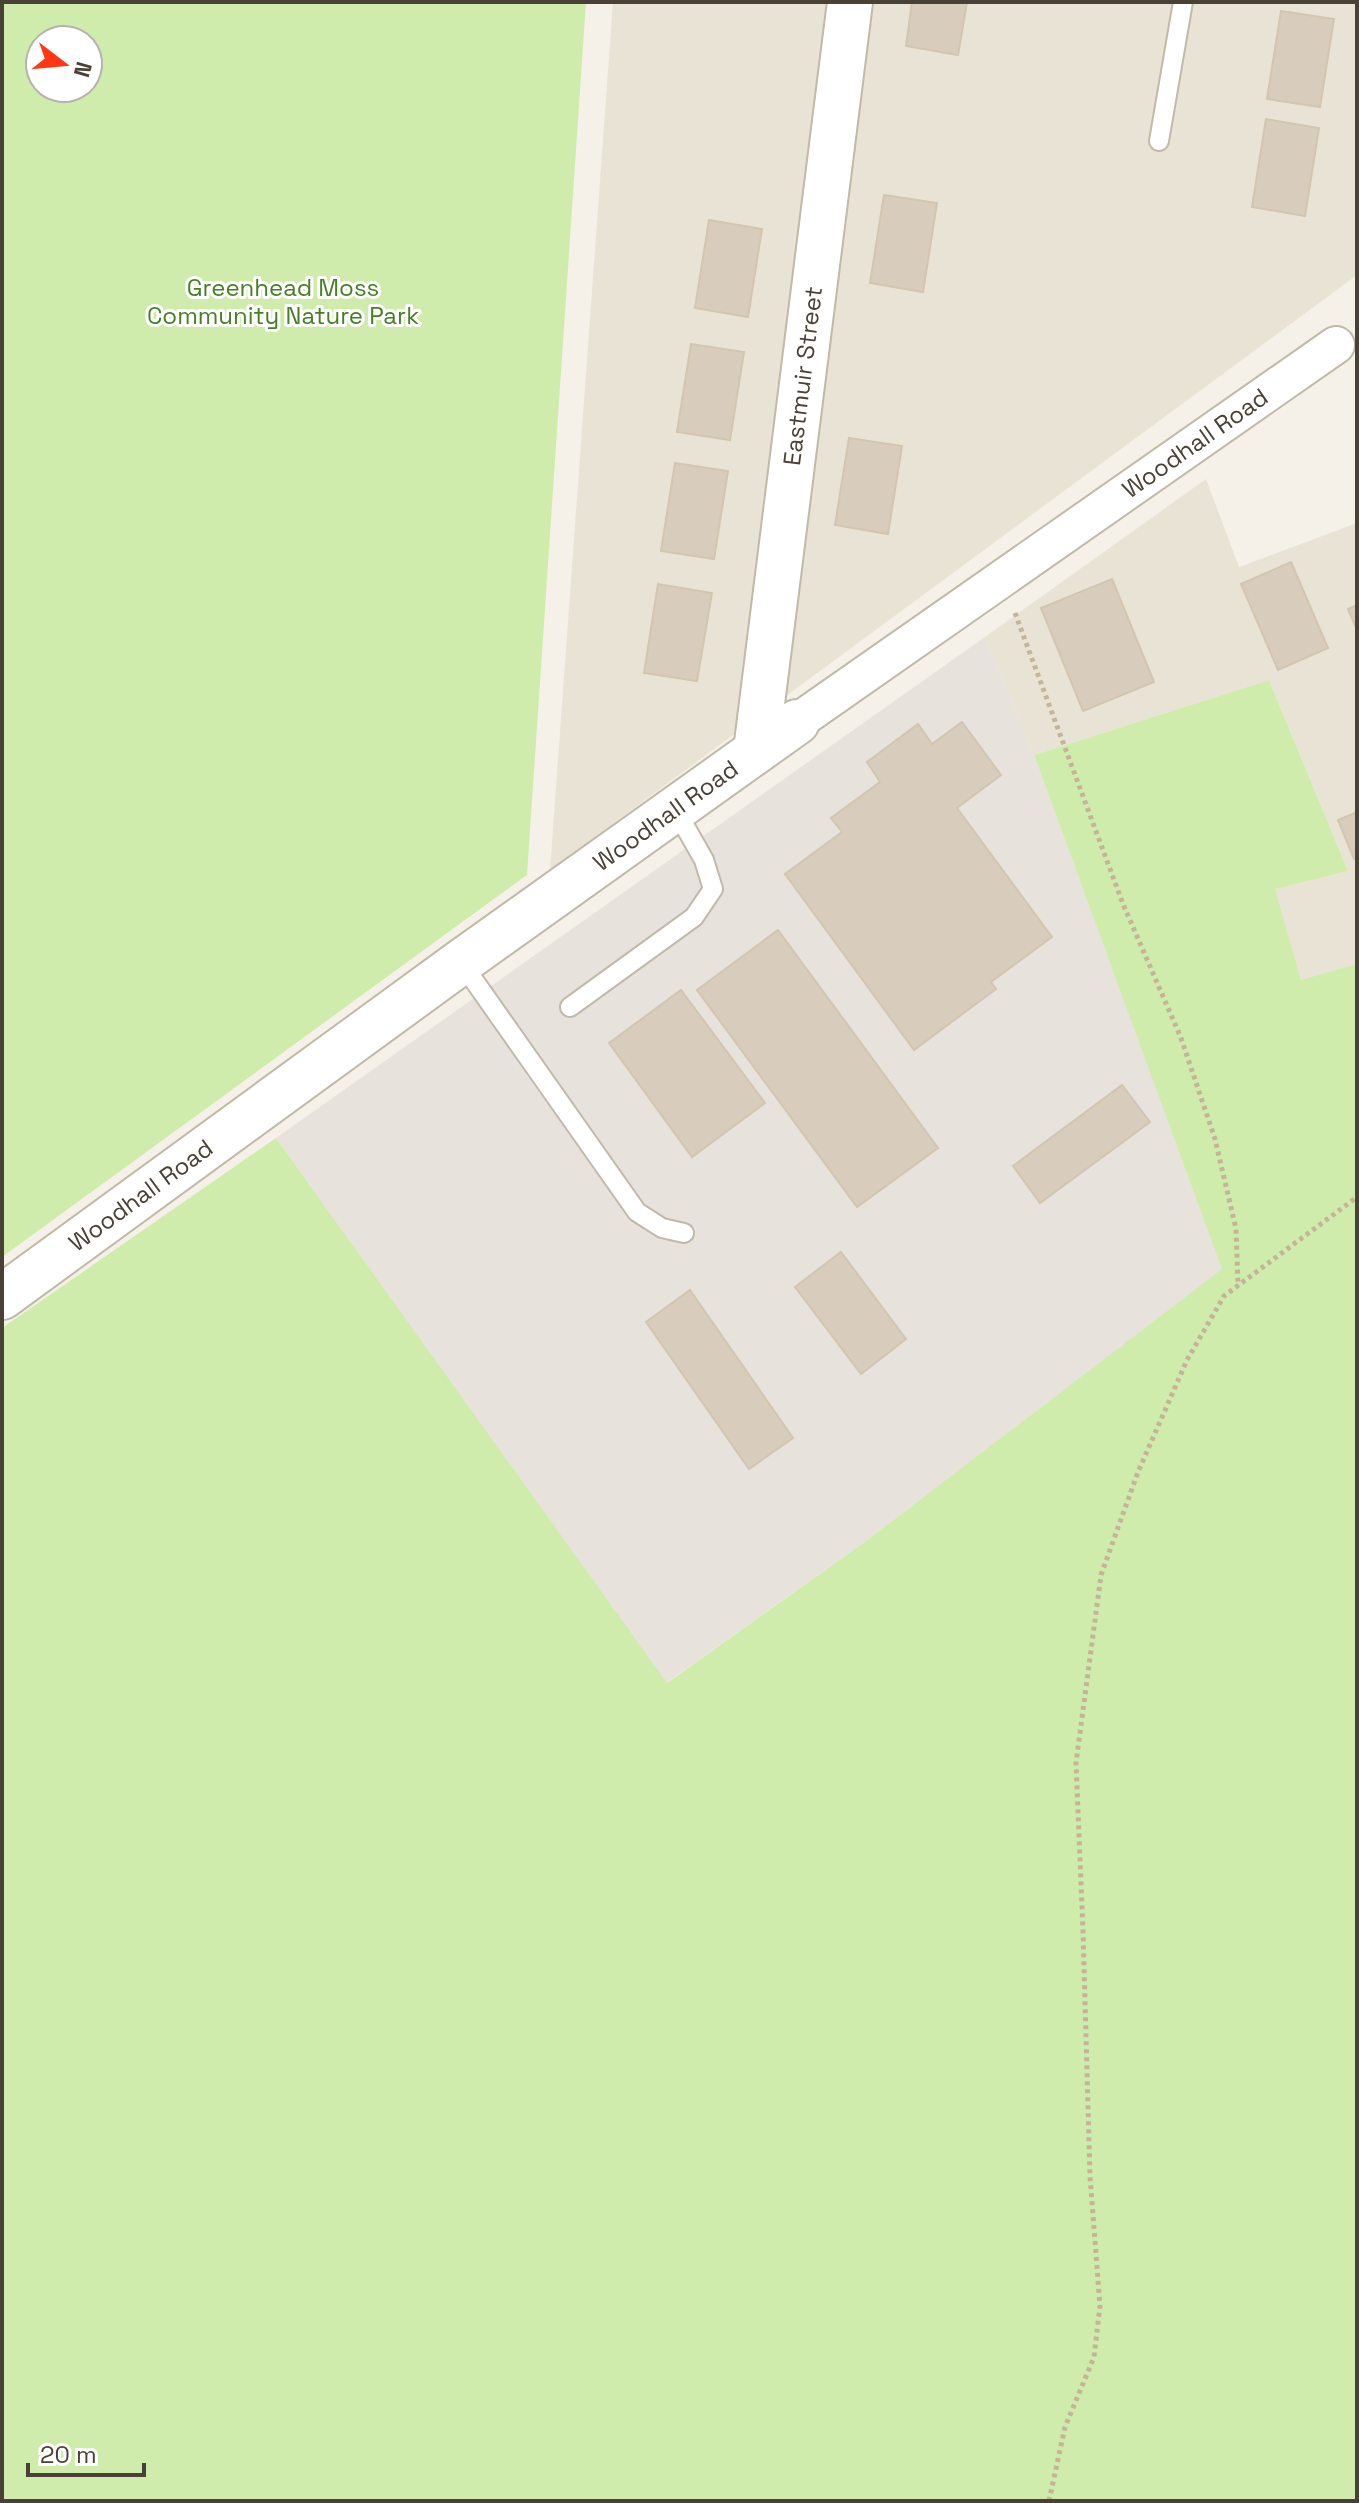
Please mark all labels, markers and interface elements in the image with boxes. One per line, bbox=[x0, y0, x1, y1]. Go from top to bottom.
north arrow bbox=[24, 24, 104, 104]
text: N bbox=[68, 59, 99, 80]
park label: Greenhead Moss Community Nature Park bbox=[147, 272, 419, 331]
street label: Eastmuir Street bbox=[776, 284, 829, 467]
street label: Woodhall Road bbox=[1116, 381, 1274, 505]
street label: Woodhall Road bbox=[587, 753, 744, 878]
street label: Woodhall Road bbox=[62, 1132, 219, 1258]
scale bar bbox=[28, 2427, 144, 2477]
text: 20 m bbox=[40, 2439, 97, 2470]

